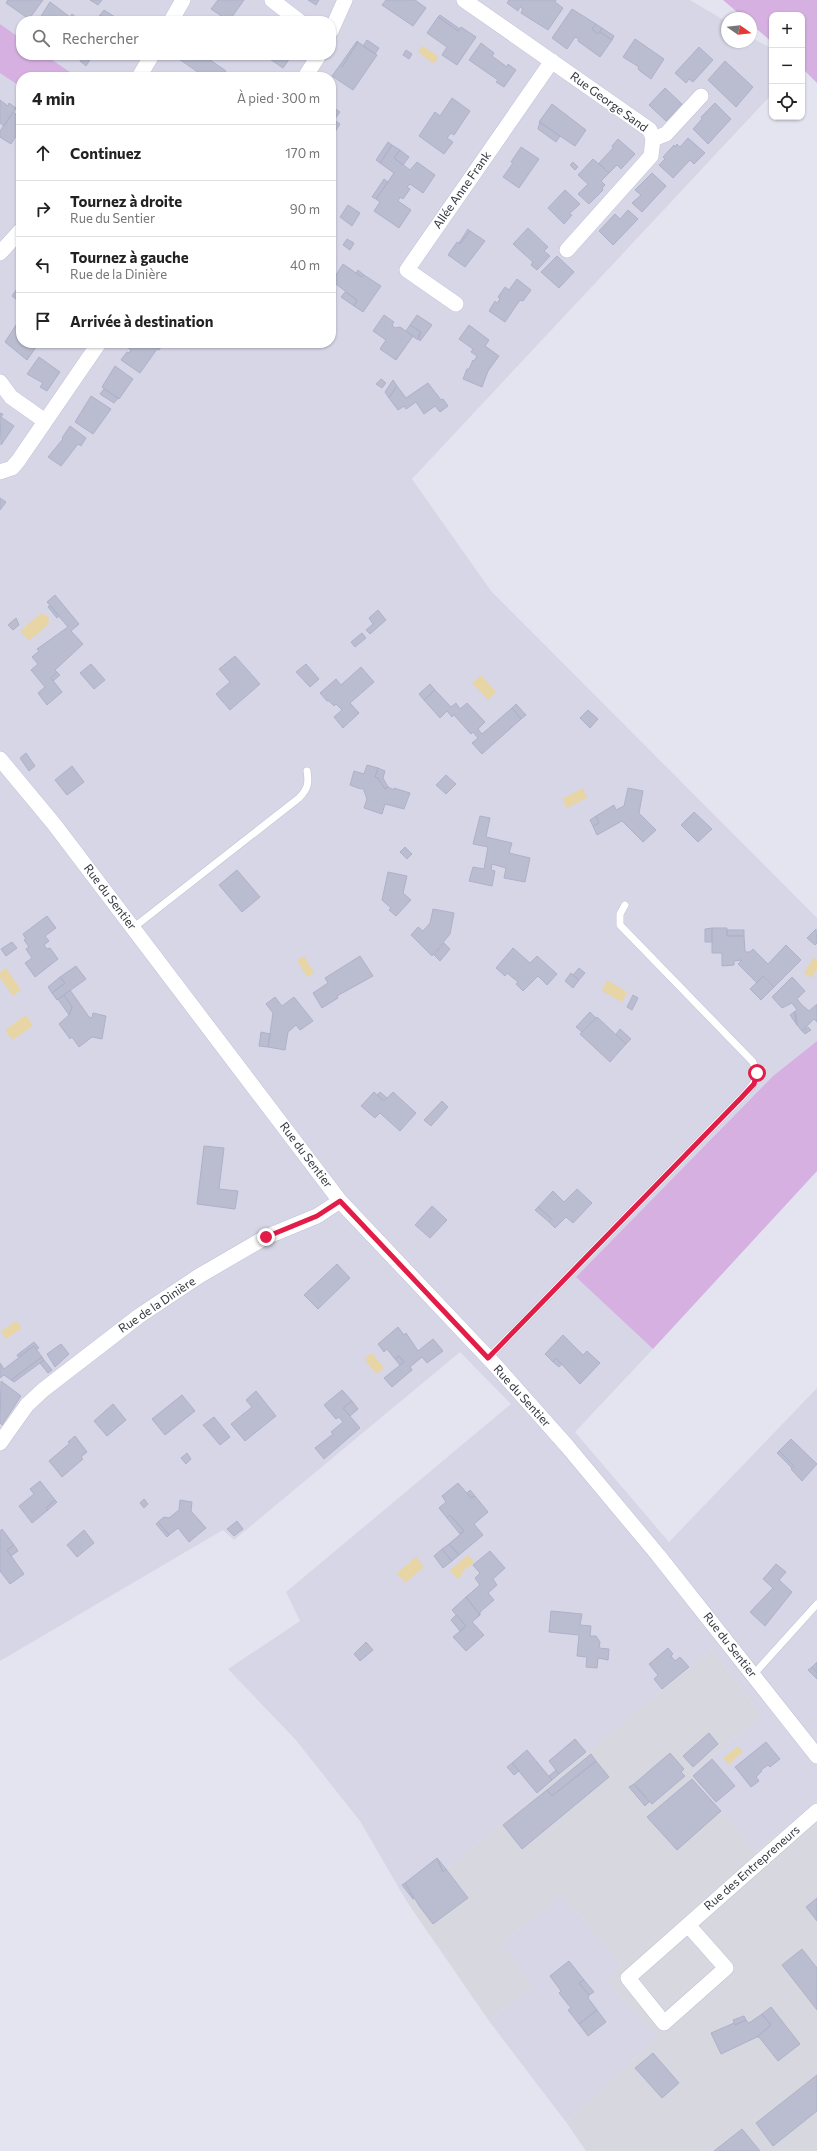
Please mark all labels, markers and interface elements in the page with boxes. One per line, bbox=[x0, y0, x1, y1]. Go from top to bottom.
north arrow bbox=[721, 12, 757, 48]
map controls bbox=[769, 12, 805, 120]
button: + bbox=[769, 12, 805, 48]
search box bbox=[16, 16, 336, 60]
icon: search bbox=[30, 27, 52, 49]
text: Rechercher bbox=[62, 29, 139, 47]
button: − bbox=[769, 48, 805, 84]
street label: Rue George Sand bbox=[568, 68, 651, 134]
button: locate bbox=[769, 84, 805, 120]
text: 4 min bbox=[32, 88, 75, 109]
text: À pied · 300 m bbox=[237, 90, 320, 106]
icon: ahead bbox=[32, 142, 54, 164]
text: Continuez bbox=[70, 144, 141, 162]
text: 170 m bbox=[285, 145, 320, 161]
street label: Allée Anne Frank bbox=[429, 148, 493, 231]
text: Tournez à droite bbox=[70, 192, 182, 210]
icon: right bbox=[32, 198, 54, 220]
text: 90 m bbox=[290, 201, 320, 217]
text: Rue du Sentier bbox=[70, 210, 155, 226]
text: Tournez à gauche bbox=[70, 248, 189, 266]
icon: left bbox=[32, 254, 54, 276]
text: 40 m bbox=[290, 257, 320, 273]
text: Rue de la Dinière bbox=[70, 266, 167, 282]
icon: arrive bbox=[32, 310, 54, 332]
text: Arrivée à destination bbox=[70, 312, 213, 330]
street label: Rue du Sentier bbox=[82, 861, 140, 932]
route start bbox=[748, 1064, 766, 1082]
street label: Rue du Sentier bbox=[278, 1119, 336, 1190]
route end bbox=[257, 1228, 275, 1246]
street label: Rue de la Dinière bbox=[115, 1273, 198, 1335]
street label: Rue du Sentier bbox=[491, 1361, 554, 1429]
street label: Rue du Sentier bbox=[701, 1609, 761, 1680]
street label: Rue des Entrepreneurs bbox=[701, 1822, 802, 1913]

